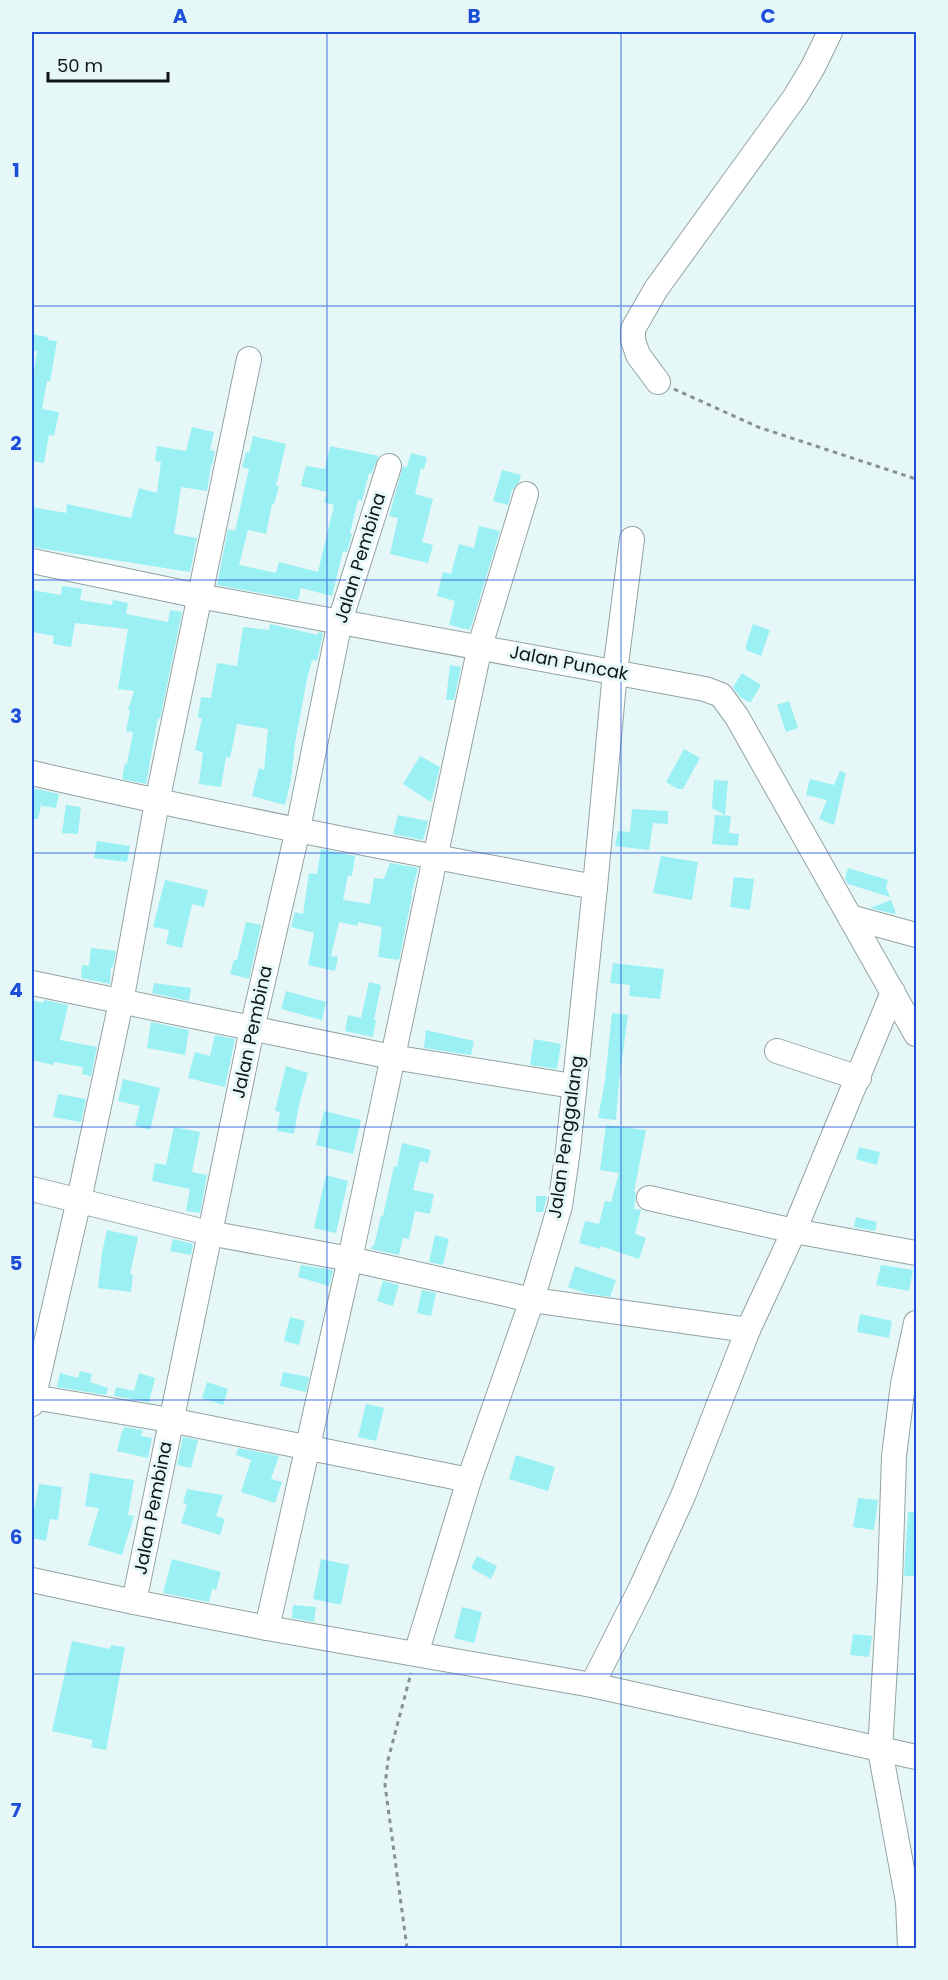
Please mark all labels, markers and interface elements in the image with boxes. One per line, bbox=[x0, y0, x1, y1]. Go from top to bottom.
text: A bbox=[173, 2, 188, 30]
text: B bbox=[467, 2, 481, 30]
text: C bbox=[760, 2, 776, 30]
scale bar bbox=[48, 45, 168, 83]
text: 50 m bbox=[57, 53, 103, 78]
text: 1 bbox=[12, 156, 20, 184]
text: 2 bbox=[10, 429, 22, 457]
street label: Jalan Pembina bbox=[328, 490, 391, 626]
street label: Jalan Puncak bbox=[508, 639, 631, 686]
text: 3 bbox=[10, 702, 22, 730]
street label: Jalan Pembina bbox=[225, 963, 278, 1101]
text: 4 bbox=[9, 976, 23, 1004]
street label: Jalan Penggalang bbox=[542, 1054, 589, 1220]
text: 5 bbox=[10, 1249, 23, 1277]
street label: Jalan Pembina bbox=[127, 1439, 178, 1577]
text: 6 bbox=[10, 1523, 22, 1551]
text: 7 bbox=[11, 1796, 22, 1824]

